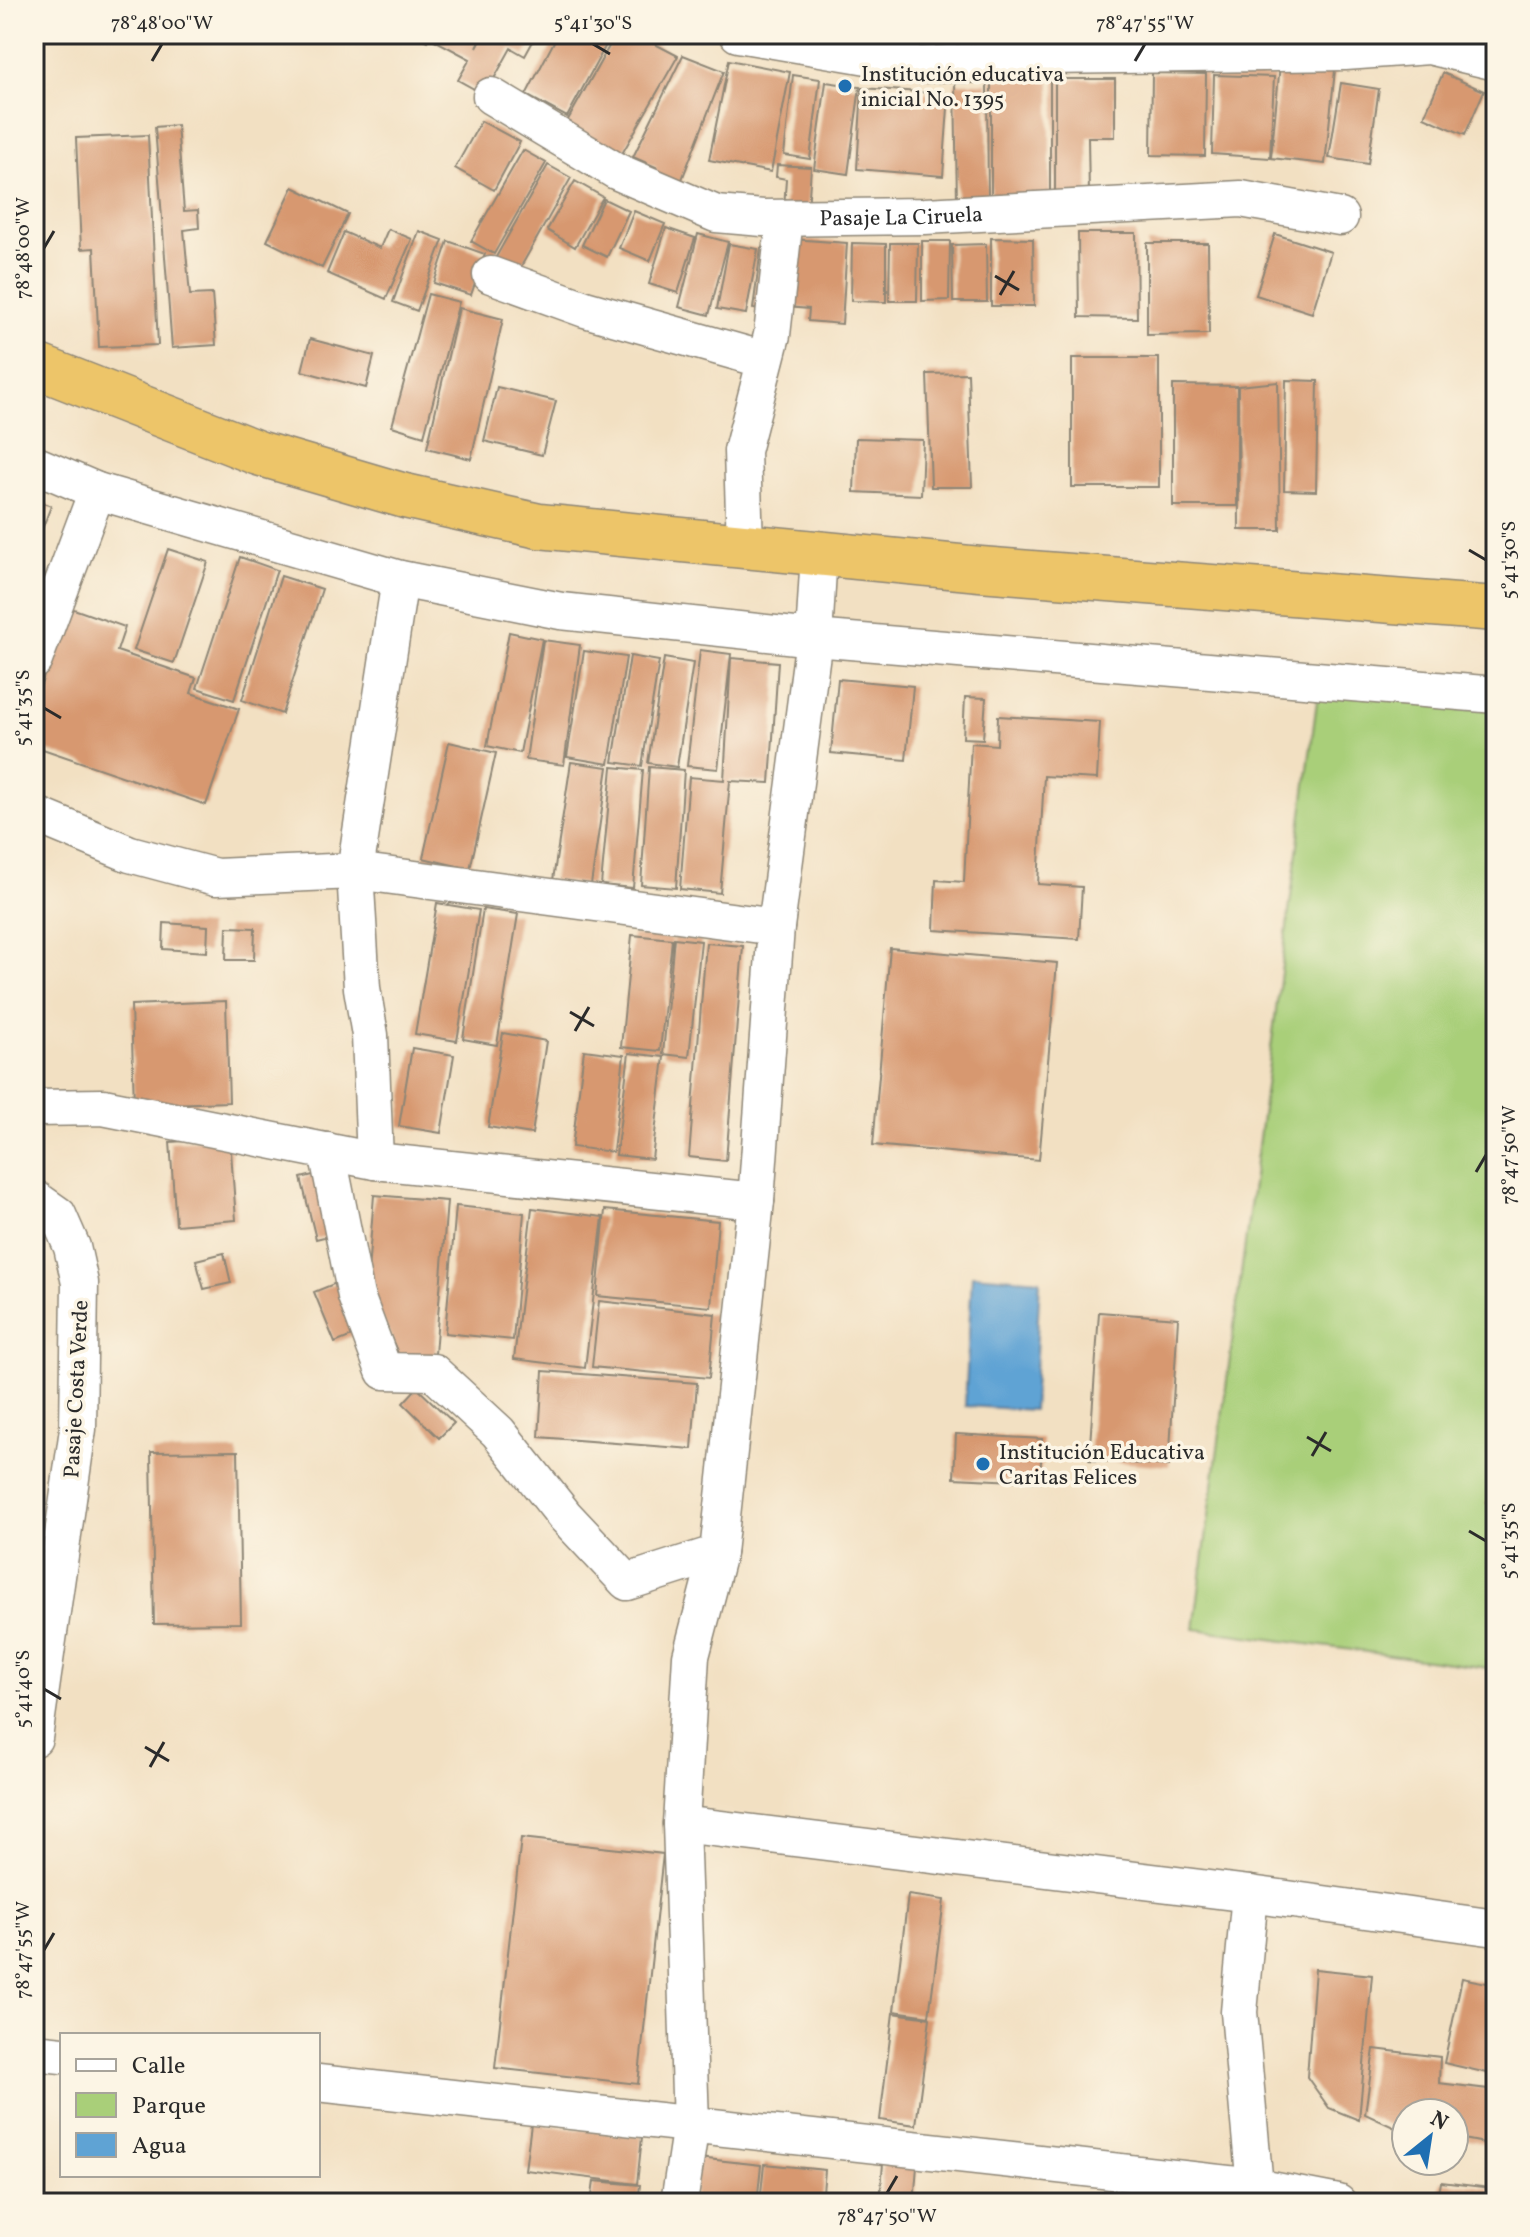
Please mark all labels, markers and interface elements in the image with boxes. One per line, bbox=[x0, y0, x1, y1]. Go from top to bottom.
text: 78°48'00"W bbox=[111, 10, 213, 38]
text: 5°41'30"S bbox=[554, 10, 632, 38]
text: 78°47'55"W bbox=[1096, 10, 1194, 38]
place label: Institución educativa inicial No. 1395 bbox=[861, 60, 1064, 116]
marker: Institución educativa inicial No. 1395 bbox=[836, 77, 854, 95]
text: 78°48'00"W bbox=[10, 197, 38, 299]
street label: Pasaje La Ciruela bbox=[819, 200, 984, 235]
text: 5°41'30"S bbox=[1496, 521, 1524, 599]
text: 5°41'35"S bbox=[10, 669, 38, 747]
text: 78°47'50"W bbox=[1496, 1105, 1524, 1205]
street label: Pasaje Costa Verde bbox=[57, 1299, 98, 1479]
place label: Institución Educativa Caritas Felices bbox=[999, 1438, 1205, 1494]
marker: Institución Educativa Caritas Felices bbox=[974, 1455, 992, 1473]
text: 5°41'35"S bbox=[1496, 1502, 1524, 1580]
text: 5°41'40"S bbox=[10, 1650, 38, 1728]
text: 78°47'55"W bbox=[10, 1901, 38, 1999]
legend bbox=[60, 2033, 320, 2177]
text: Calle bbox=[132, 2050, 185, 2084]
text: Parque bbox=[132, 2090, 206, 2124]
north arrow bbox=[1390, 2097, 1470, 2177]
text: N bbox=[1424, 2104, 1453, 2139]
text: Agua bbox=[132, 2130, 187, 2164]
text: 78°47'50"W bbox=[837, 2203, 937, 2231]

